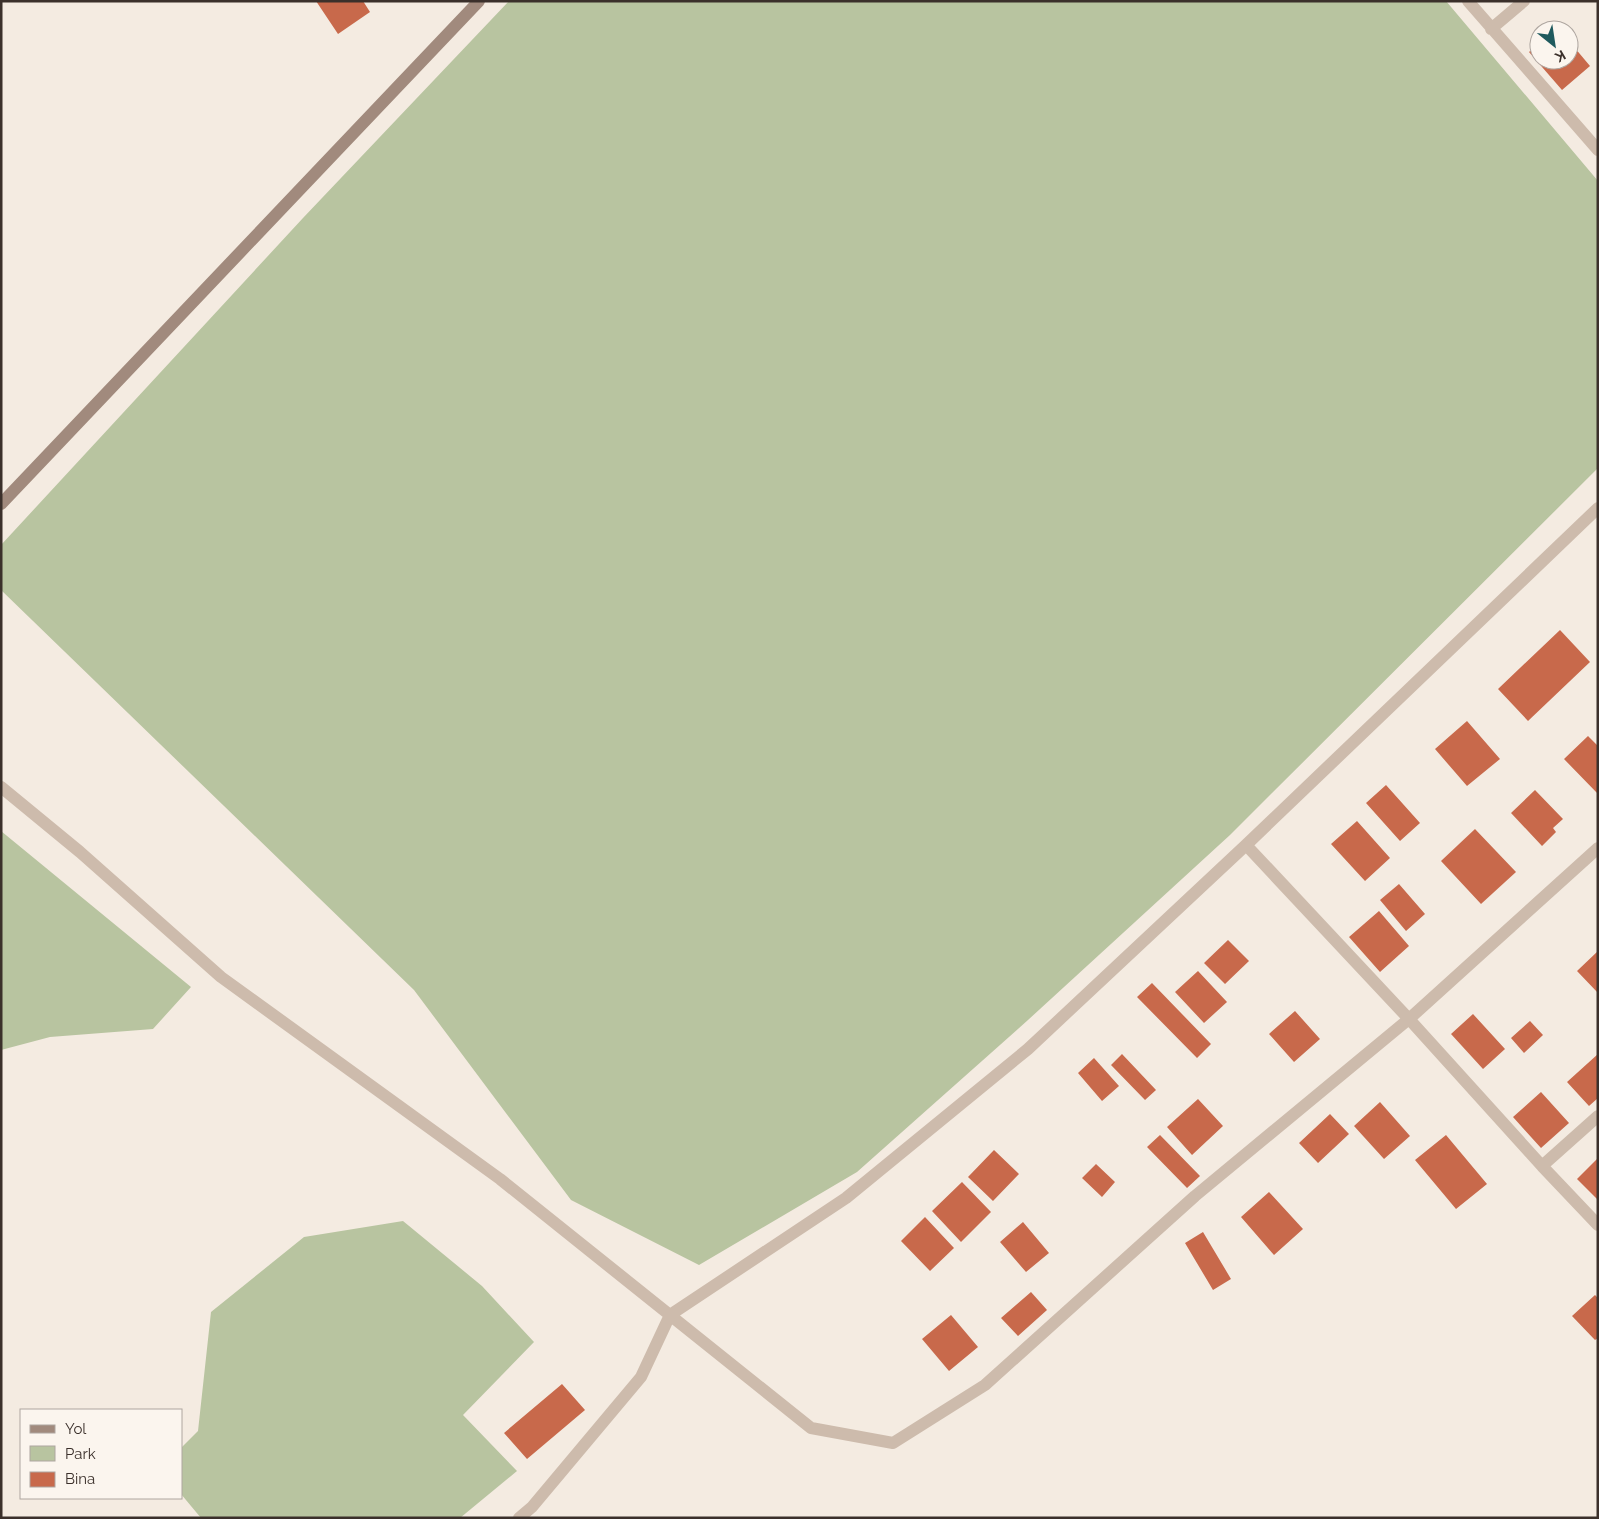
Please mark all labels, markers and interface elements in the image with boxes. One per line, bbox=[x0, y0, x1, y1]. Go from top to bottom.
north arrow bbox=[1529, 20, 1579, 70]
text: K bbox=[1552, 47, 1569, 66]
legend bbox=[20, 1409, 182, 1499]
text: Yol bbox=[65, 1420, 87, 1438]
text: Park bbox=[65, 1445, 96, 1463]
text: Bina bbox=[65, 1470, 95, 1488]

